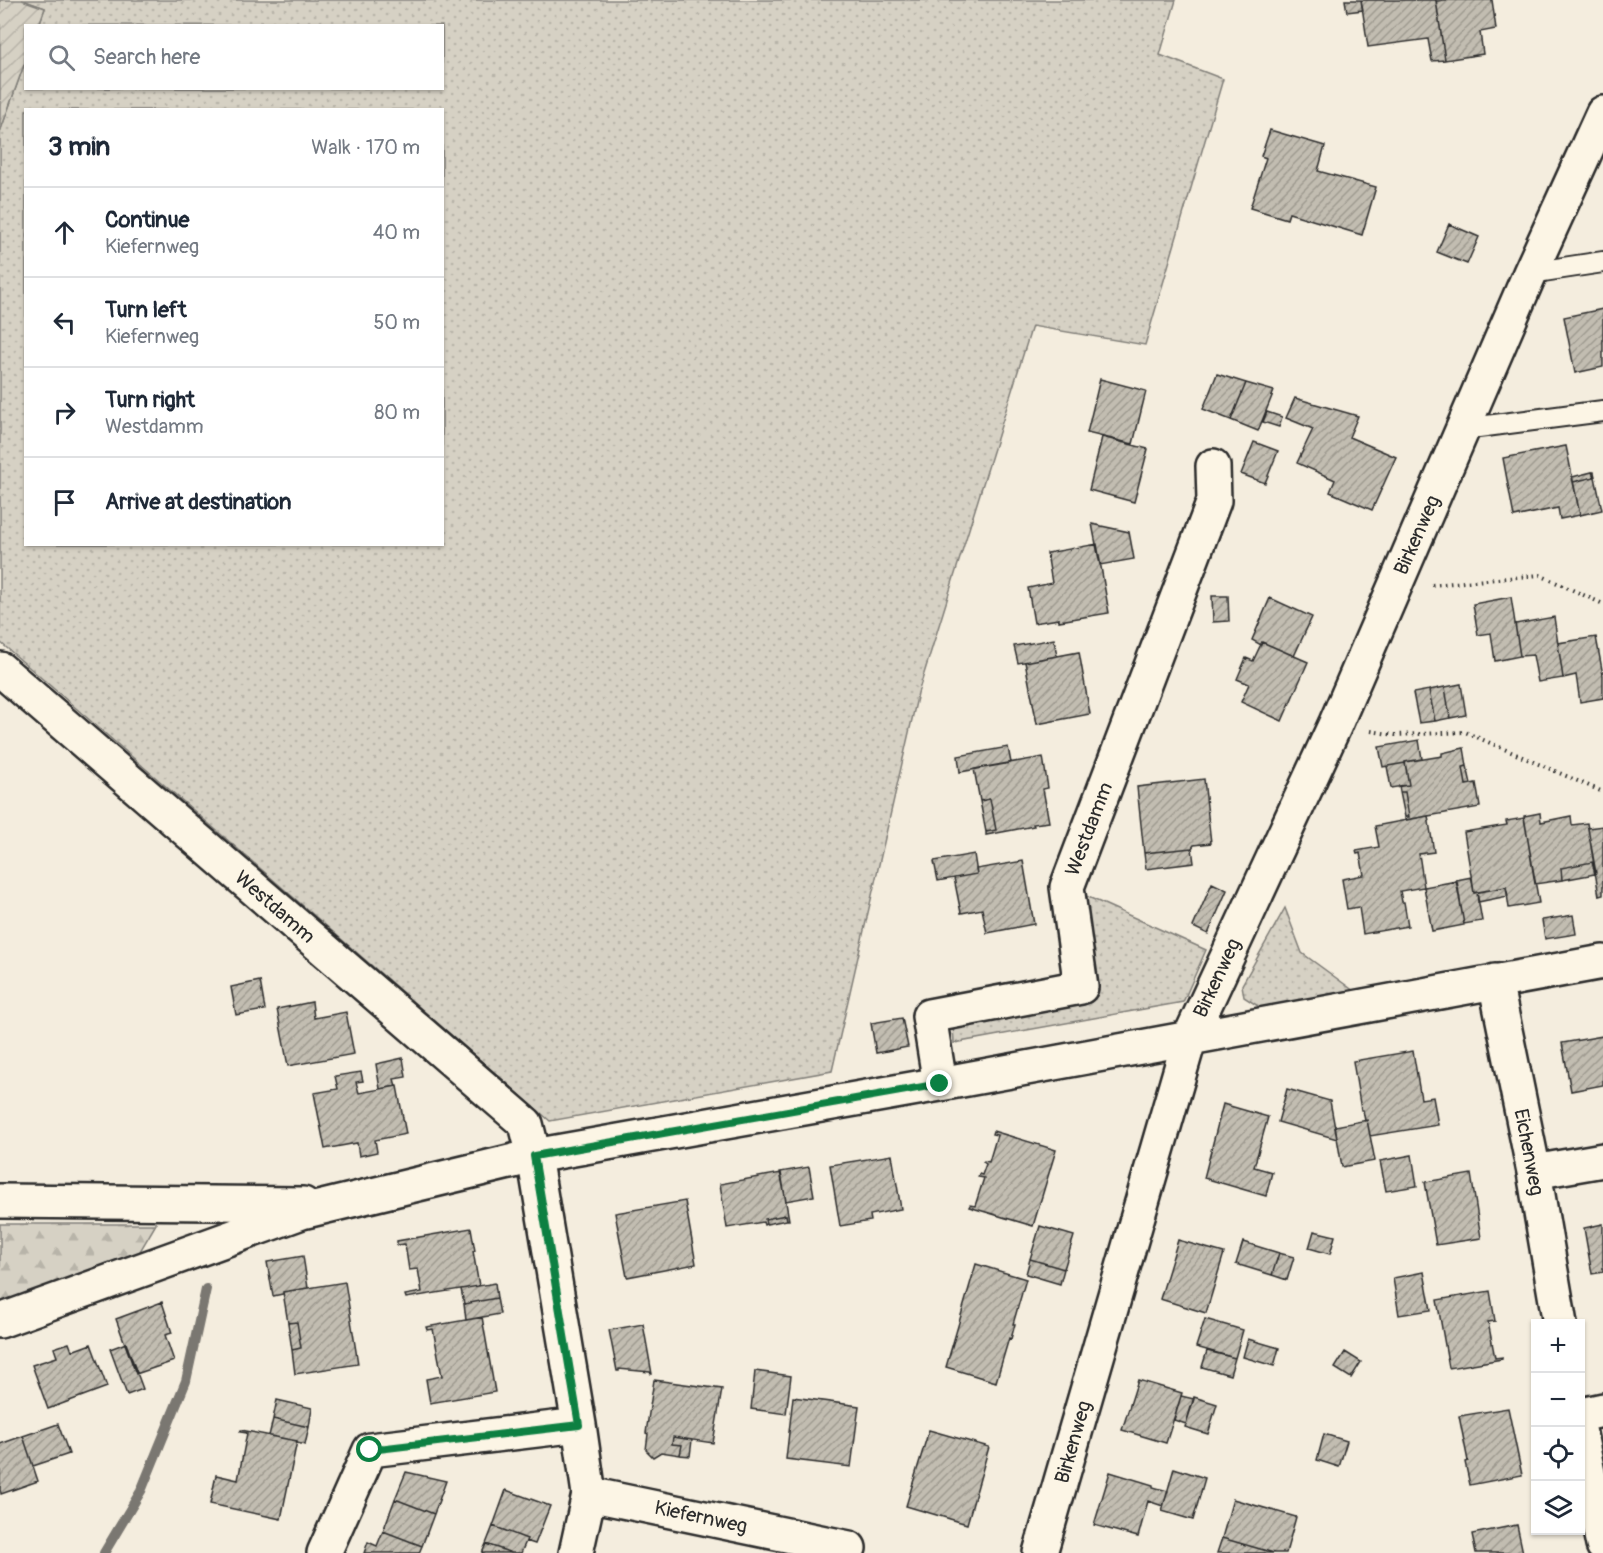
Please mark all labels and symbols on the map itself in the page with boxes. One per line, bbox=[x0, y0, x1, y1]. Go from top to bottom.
street label: Birkenweg bbox=[1388, 491, 1446, 579]
street label: Westdamm bbox=[1060, 779, 1118, 879]
street label: Westdamm bbox=[230, 865, 320, 949]
street label: Birkenweg bbox=[1188, 934, 1246, 1022]
route end bbox=[926, 1070, 952, 1096]
street label: Eichenweg bbox=[1508, 1107, 1550, 1197]
street label: Birkenweg bbox=[1049, 1398, 1097, 1486]
route start bbox=[356, 1436, 382, 1462]
street label: Kiefernweg bbox=[652, 1495, 750, 1539]

